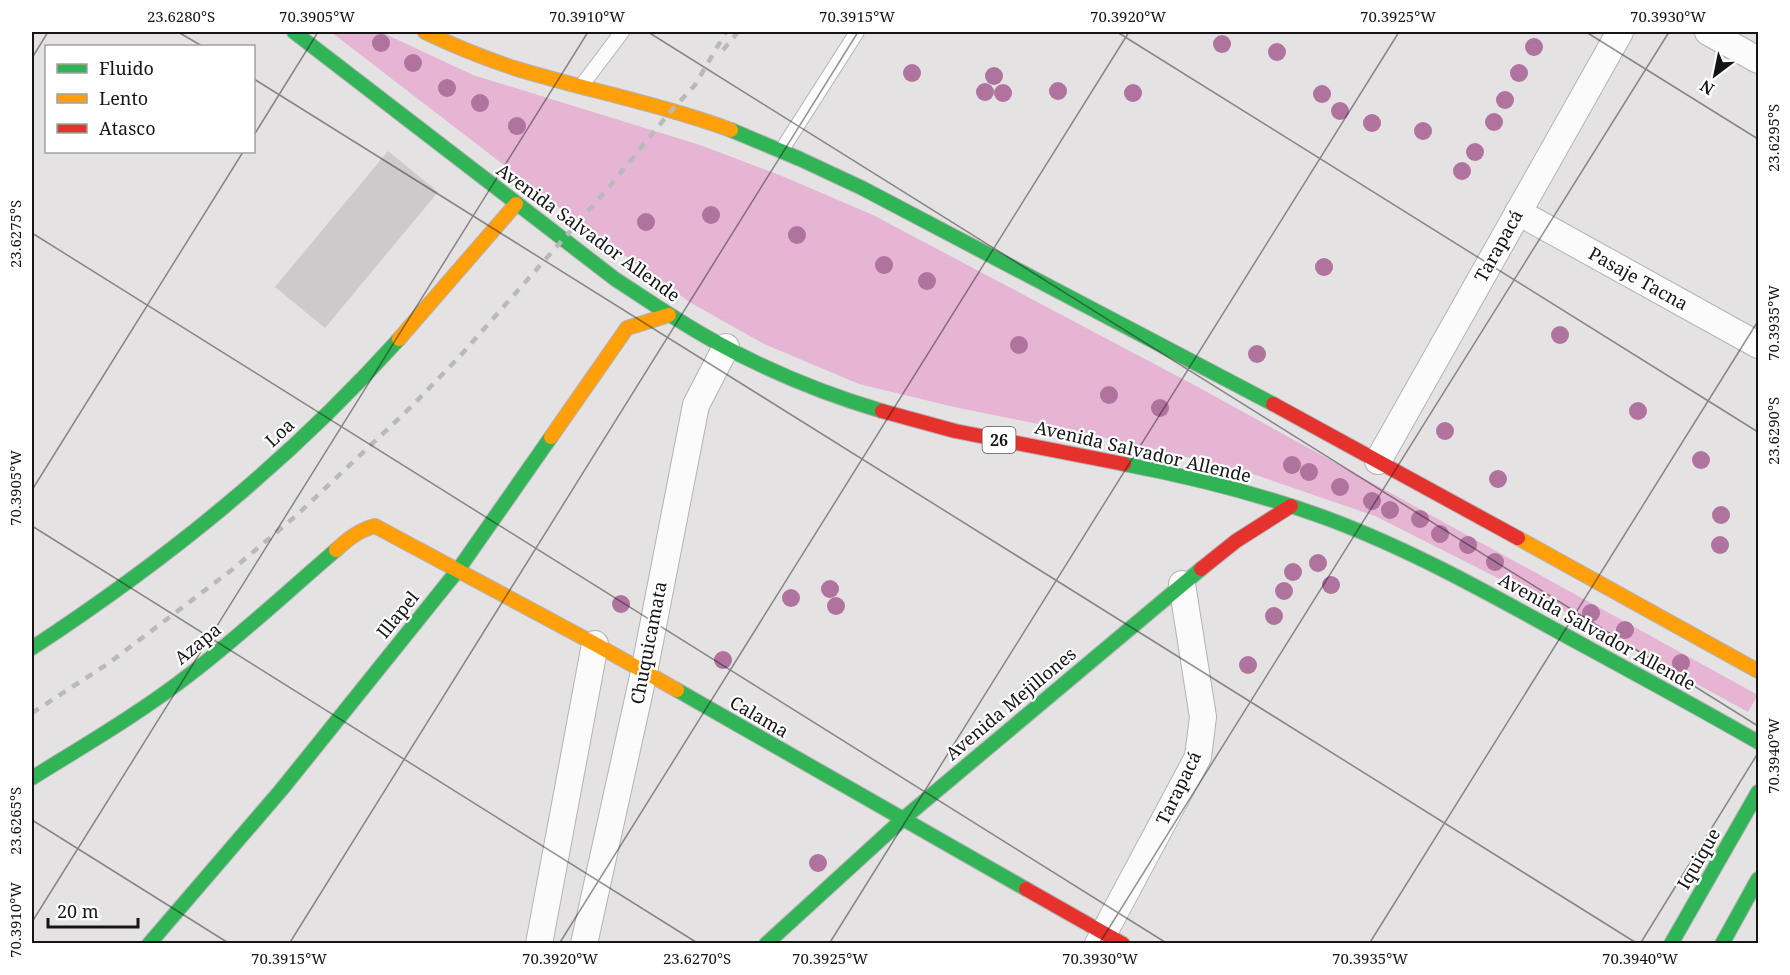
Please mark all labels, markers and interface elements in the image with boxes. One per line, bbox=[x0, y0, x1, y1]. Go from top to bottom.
text: 23.6280°S bbox=[147, 6, 215, 26]
text: 70.3905°W bbox=[279, 6, 355, 26]
text: 70.3910°W bbox=[549, 6, 625, 26]
text: 70.3915°W bbox=[819, 6, 895, 26]
text: 70.3920°W bbox=[1090, 6, 1166, 26]
text: 70.3925°W bbox=[1360, 6, 1436, 26]
text: 70.3930°W bbox=[1630, 6, 1706, 26]
legend bbox=[45, 45, 255, 153]
north arrow bbox=[1685, 45, 1745, 105]
text: Fluido bbox=[99, 56, 154, 80]
text: N bbox=[1696, 75, 1718, 100]
text: Lento bbox=[99, 86, 148, 110]
text: 23.6295°S bbox=[1763, 104, 1783, 172]
text: Atasco bbox=[99, 116, 156, 140]
street label: Avenida Salvador Allende bbox=[492, 157, 685, 307]
text: 23.6275°S bbox=[5, 200, 25, 268]
street label: Tarapacá bbox=[1468, 205, 1528, 286]
street label: Pasaje Tacna bbox=[1584, 241, 1692, 315]
text: 70.3935°W bbox=[1763, 285, 1783, 361]
text: 23.6290°S bbox=[1763, 397, 1783, 465]
street label: Loa bbox=[260, 413, 299, 452]
street label: Avenida Salvador Allende bbox=[1033, 414, 1254, 488]
road number: 26 bbox=[982, 427, 1016, 453]
text: 70.3905°W bbox=[5, 450, 25, 526]
street label: Avenida Salvador Allende bbox=[1495, 567, 1700, 695]
street label: Chuquicamata bbox=[624, 579, 672, 706]
street label: Illapel bbox=[371, 585, 424, 643]
street label: Azapa bbox=[169, 617, 226, 669]
street label: Avenida Mejillones bbox=[940, 641, 1081, 765]
street label: Calama bbox=[726, 690, 793, 743]
text: 70.3940°W bbox=[1763, 718, 1783, 794]
street label: Tarapacá bbox=[1150, 747, 1206, 828]
text: 23.6265°S bbox=[5, 787, 25, 855]
street label: Iquique bbox=[1671, 824, 1725, 893]
text: 70.3910°W bbox=[5, 882, 25, 958]
scale bar bbox=[48, 891, 138, 929]
text: 20 m bbox=[57, 899, 99, 923]
text: 70.3915°W bbox=[251, 948, 327, 968]
text: 70.3920°W bbox=[522, 948, 598, 968]
text: 23.6270°S bbox=[663, 948, 731, 968]
text: 70.3925°W bbox=[792, 948, 868, 968]
text: 70.3930°W bbox=[1062, 948, 1138, 968]
text: 70.3935°W bbox=[1332, 948, 1408, 968]
text: 70.3940°W bbox=[1602, 948, 1678, 968]

